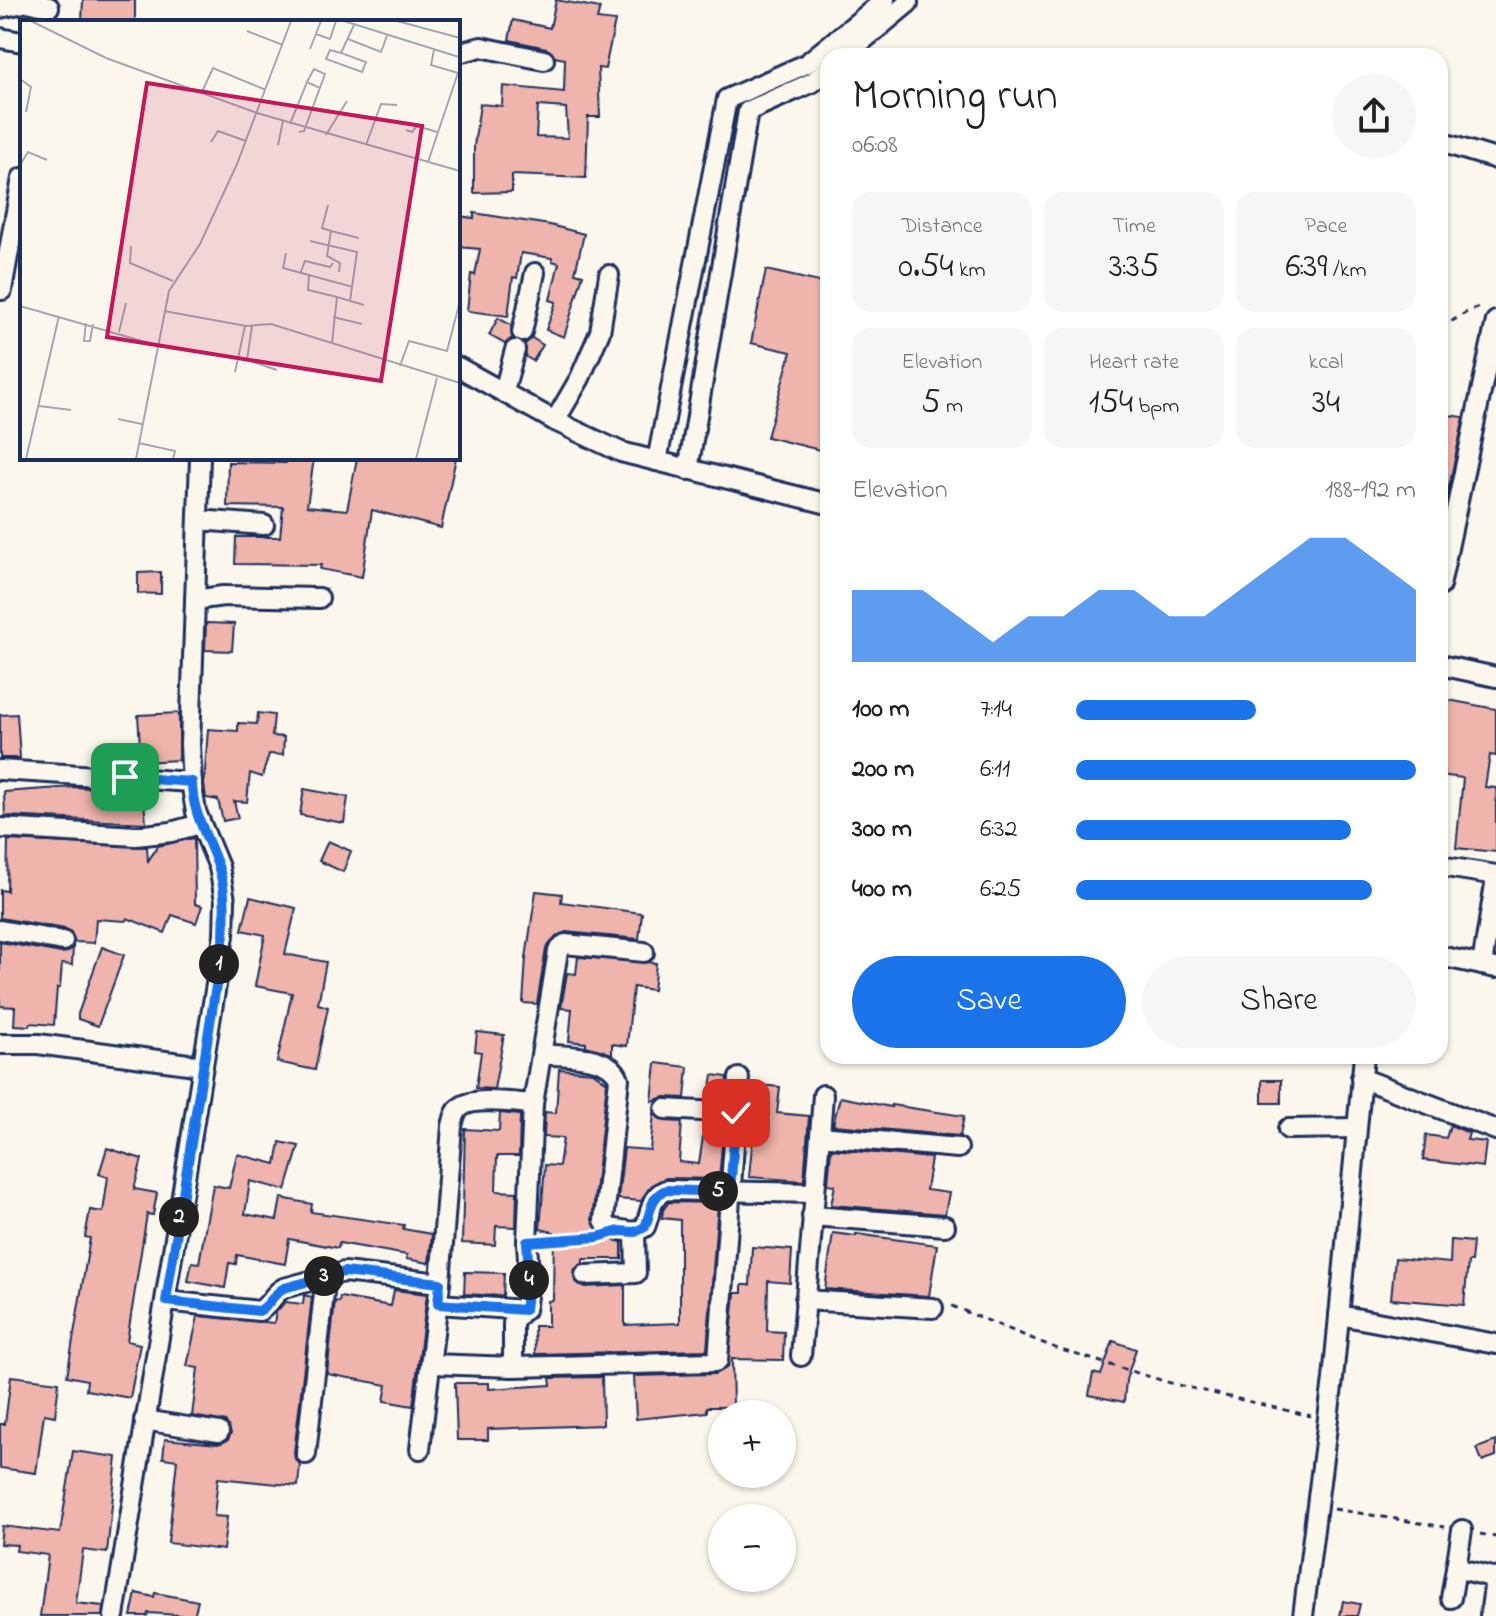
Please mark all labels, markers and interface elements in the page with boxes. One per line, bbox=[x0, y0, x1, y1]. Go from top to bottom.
inset map bbox=[20, 20, 460, 460]
text: Morning run bbox=[852, 65, 1058, 129]
button: share bbox=[1332, 74, 1416, 158]
text: 06:08 bbox=[852, 127, 898, 165]
text: Distance bbox=[901, 211, 983, 243]
text: Time bbox=[1112, 211, 1156, 243]
text: Pace bbox=[1305, 211, 1347, 243]
text: 0.54 bbox=[898, 243, 953, 293]
text: 3:35 bbox=[1109, 243, 1159, 293]
text: 6:39 bbox=[1285, 243, 1328, 293]
text: km bbox=[953, 255, 986, 287]
text: /km bbox=[1328, 255, 1367, 287]
text: Elevation bbox=[902, 347, 982, 379]
text: Heart rate bbox=[1089, 347, 1179, 379]
text: kcal bbox=[1309, 347, 1343, 379]
text: 5 bbox=[921, 379, 940, 429]
text: 154 bbox=[1089, 379, 1133, 429]
text: 34 bbox=[1312, 379, 1340, 429]
text: m bbox=[940, 391, 963, 423]
text: bpm bbox=[1133, 391, 1179, 423]
text: Elevation bbox=[852, 472, 948, 510]
text: 188–192 m bbox=[1325, 472, 1416, 510]
text: 100 m bbox=[852, 691, 909, 729]
text: 7:14 bbox=[980, 691, 1012, 729]
pin bbox=[91, 743, 159, 811]
text: 200 m bbox=[852, 751, 914, 789]
text: 6:11 bbox=[980, 751, 1010, 789]
icon: arrive bbox=[103, 755, 147, 799]
text: 300 m bbox=[852, 811, 912, 849]
text: 6:32 bbox=[980, 811, 1017, 849]
text: 400 m bbox=[852, 871, 912, 909]
text: 6:25 bbox=[980, 871, 1021, 909]
pin: 1 bbox=[199, 944, 239, 984]
text: 1 bbox=[216, 948, 223, 980]
button: Save bbox=[852, 956, 1126, 1048]
button: Share bbox=[1142, 956, 1416, 1048]
pin bbox=[702, 1079, 770, 1147]
icon: check bbox=[714, 1091, 758, 1135]
pin: 5 bbox=[698, 1171, 738, 1211]
text: 5 bbox=[712, 1175, 724, 1207]
pin: 2 bbox=[159, 1197, 199, 1237]
text: 2 bbox=[174, 1201, 184, 1233]
pin: 3 bbox=[304, 1256, 344, 1296]
text: 3 bbox=[319, 1260, 329, 1292]
pin: 4 bbox=[509, 1260, 549, 1300]
text: 4 bbox=[524, 1264, 534, 1296]
map controls bbox=[708, 1400, 796, 1592]
button: + bbox=[708, 1400, 796, 1488]
button: − bbox=[708, 1504, 796, 1592]

